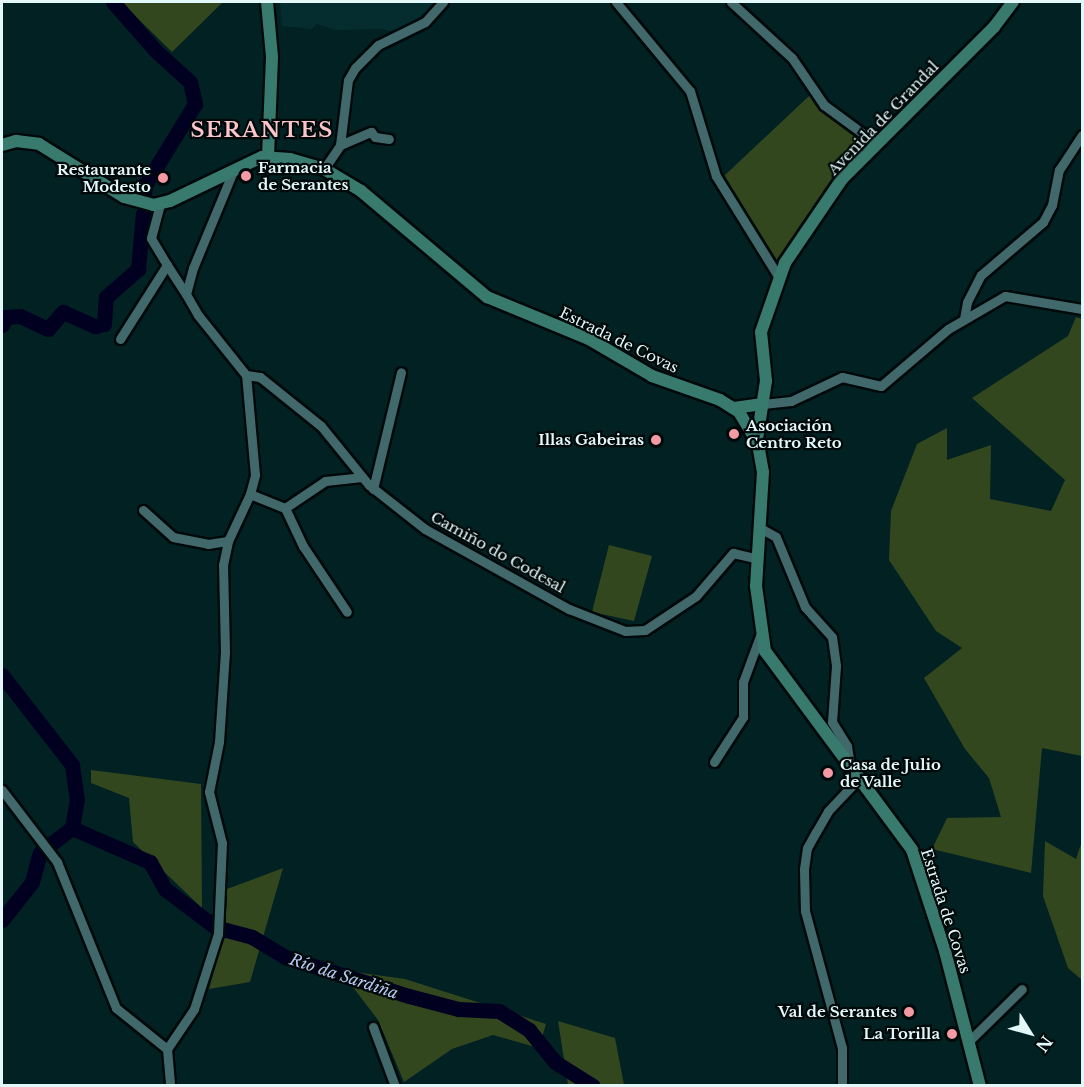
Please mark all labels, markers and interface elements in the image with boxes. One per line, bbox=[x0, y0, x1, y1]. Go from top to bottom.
street label: Avenida de Grandal bbox=[824, 57, 942, 179]
district label: SERANTES bbox=[190, 117, 334, 143]
place label: Farmacia de Serantes bbox=[258, 158, 348, 193]
place label: Restaurante Modesto bbox=[57, 160, 151, 195]
marker: Farmacia de Serantes bbox=[239, 169, 253, 183]
marker: Restaurante Modesto bbox=[156, 171, 170, 185]
street label: Estrada de Covas bbox=[557, 303, 681, 377]
place label: Asociación Centro Reto bbox=[746, 416, 842, 451]
marker: Asociación Centro Reto bbox=[727, 427, 741, 441]
place label: Illas Gabeiras bbox=[538, 431, 644, 449]
marker: Illas Gabeiras bbox=[649, 433, 663, 447]
street label: Camiño do Codesal bbox=[428, 508, 568, 596]
place label: Casa de Julio de Valle bbox=[840, 755, 941, 790]
marker: Casa de Julio de Valle bbox=[821, 766, 835, 780]
street label: Estrada de Covas bbox=[917, 846, 975, 976]
water label: Río da Sardiña bbox=[287, 949, 401, 1003]
place label: Val de Serantes bbox=[778, 1003, 897, 1021]
north arrow bbox=[1000, 1003, 1060, 1063]
marker: Val de Serantes bbox=[902, 1005, 916, 1019]
place label: La Torilla bbox=[863, 1025, 940, 1043]
marker: La Torilla bbox=[945, 1027, 959, 1041]
text: N bbox=[1032, 1032, 1057, 1056]

